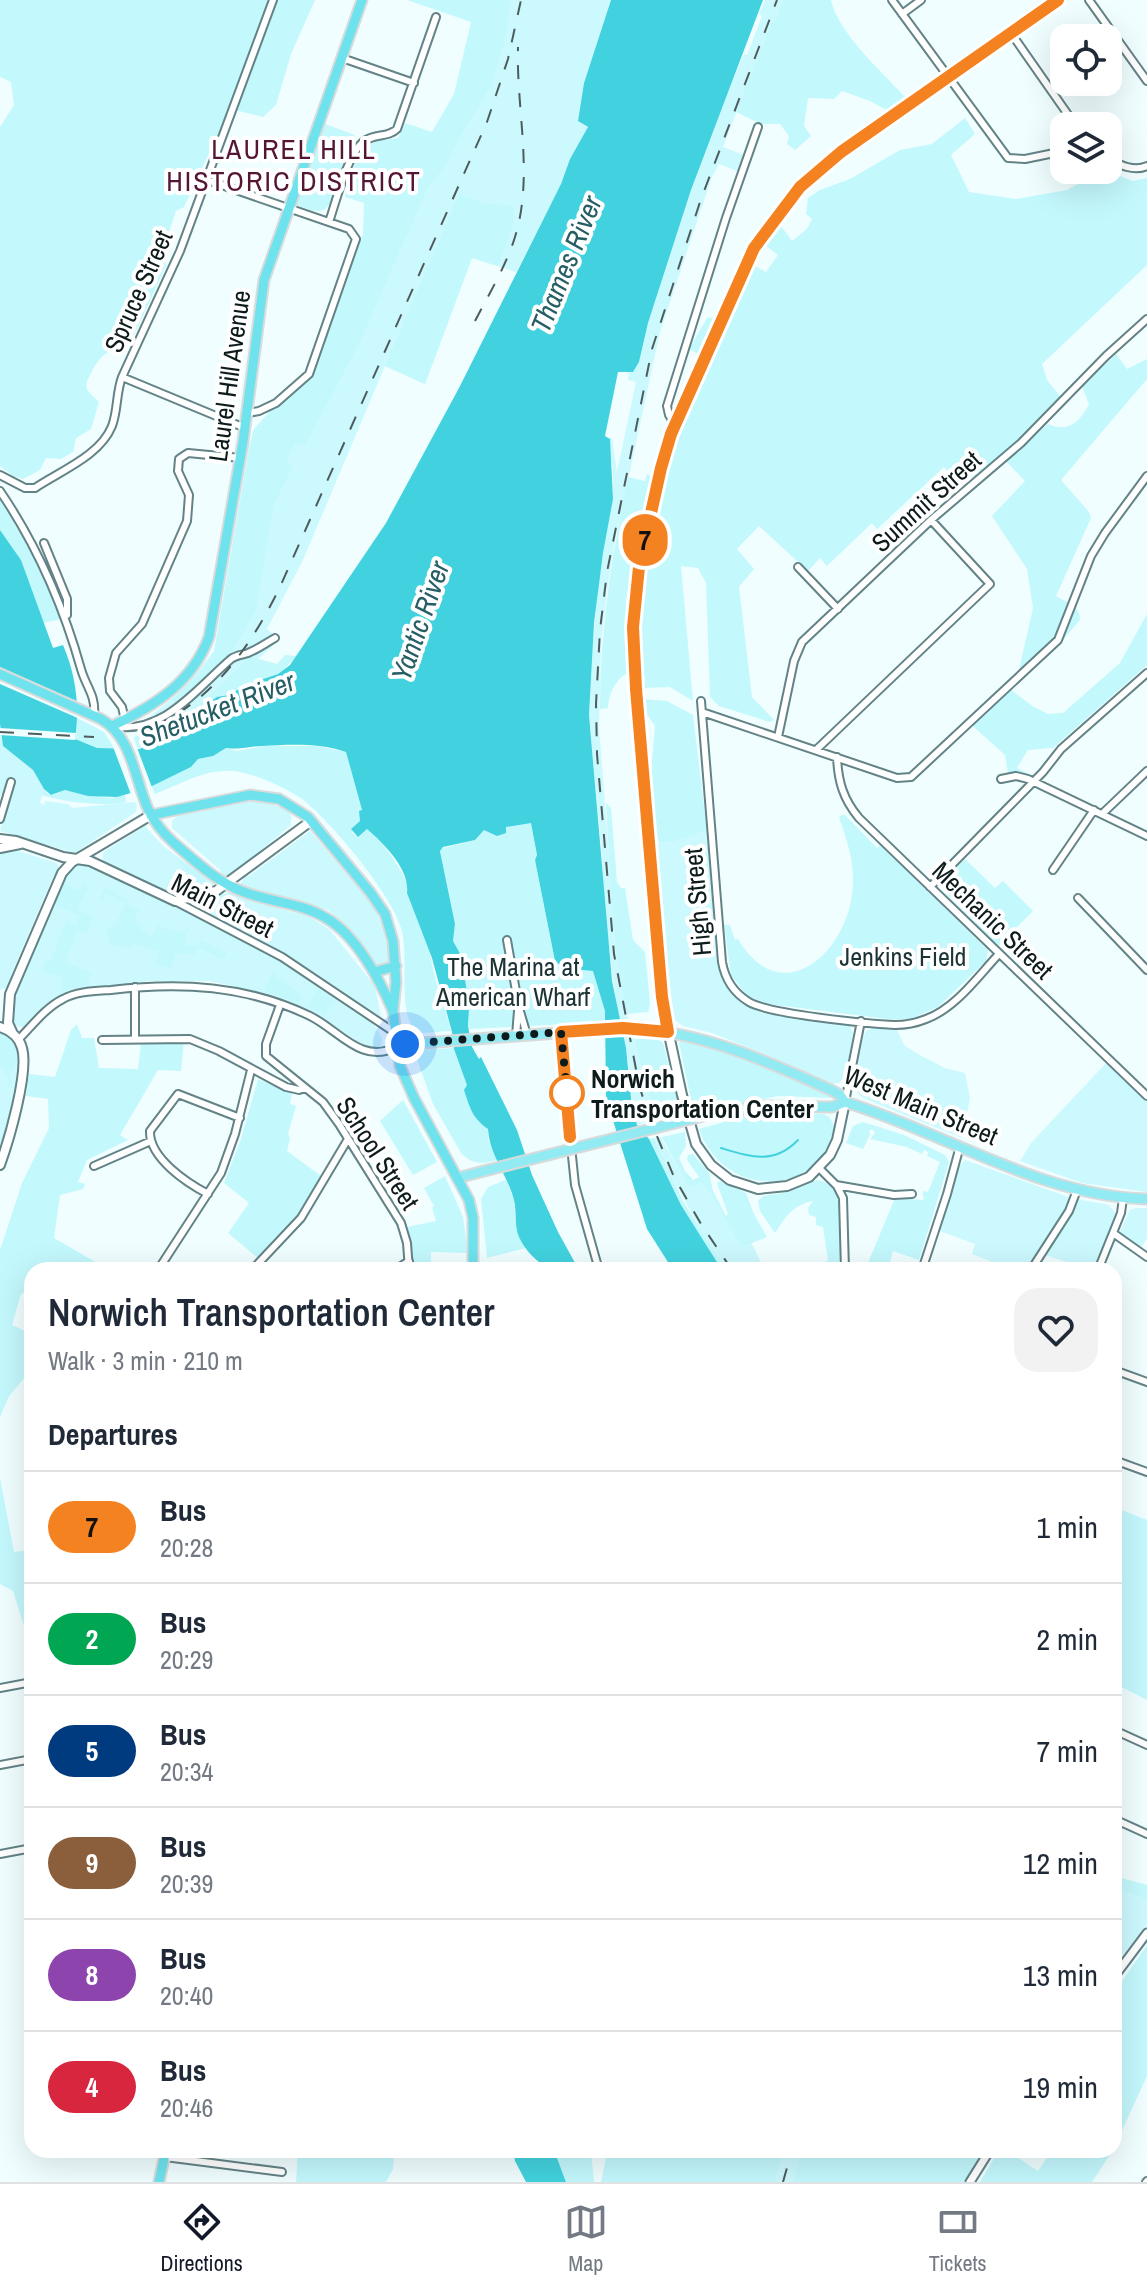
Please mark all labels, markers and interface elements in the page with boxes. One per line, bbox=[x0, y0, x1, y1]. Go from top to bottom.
map controls bbox=[1050, 24, 1122, 184]
button: locate bbox=[1050, 24, 1122, 96]
button: layers bbox=[1050, 112, 1122, 184]
district label: LAUREL HILL HISTORIC DISTRICT bbox=[166, 130, 422, 200]
water label: Thames River bbox=[521, 189, 611, 338]
street label: Spruce Street bbox=[95, 224, 181, 358]
street label: Laurel Hill Avenue bbox=[200, 288, 258, 464]
street label: Summit Street bbox=[864, 442, 988, 560]
line badge: 7 bbox=[619, 514, 671, 566]
text: 7 bbox=[639, 521, 651, 559]
water label: Yantic River bbox=[382, 555, 459, 686]
water label: Shetucket River bbox=[134, 662, 301, 756]
street label: High Street bbox=[675, 847, 719, 957]
street label: Mechanic Street bbox=[925, 853, 1061, 987]
street label: Main Street bbox=[166, 864, 280, 946]
park label: Jenkins Field bbox=[840, 939, 966, 974]
park label: The Marina at American Wharf bbox=[435, 949, 590, 1014]
your location bbox=[385, 1024, 425, 1064]
street label: West Main Street bbox=[839, 1057, 1004, 1153]
place label: Norwich Transportation Center bbox=[591, 1061, 814, 1126]
marker: Norwich Transportation Center bbox=[550, 1076, 584, 1110]
street label: School Street bbox=[328, 1090, 428, 1216]
text: Norwich Transportation Center bbox=[48, 1287, 495, 1338]
button: heart bbox=[1014, 1288, 1098, 1372]
text: Walk · 3 min · 210 m bbox=[48, 1343, 243, 1378]
text: Departures bbox=[48, 1414, 178, 1454]
text: Bus bbox=[160, 1490, 206, 1530]
text: 1 min bbox=[1036, 1507, 1098, 1547]
text: 7 bbox=[86, 1508, 98, 1546]
text: 20:28 bbox=[160, 1530, 213, 1565]
text: Bus bbox=[160, 1602, 206, 1642]
text: 2 min bbox=[1036, 1619, 1098, 1659]
text: 2 bbox=[86, 1620, 98, 1658]
text: 20:29 bbox=[160, 1642, 213, 1677]
text: Bus bbox=[160, 1714, 206, 1754]
text: 7 min bbox=[1036, 1731, 1098, 1771]
text: 5 bbox=[86, 1732, 98, 1770]
text: 20:34 bbox=[160, 1754, 213, 1789]
text: Bus bbox=[160, 1826, 206, 1866]
text: 12 min bbox=[1023, 1843, 1098, 1883]
text: 9 bbox=[86, 1844, 98, 1882]
text: 20:39 bbox=[160, 1866, 213, 1901]
text: Bus bbox=[160, 1938, 206, 1978]
text: 13 min bbox=[1023, 1955, 1098, 1995]
text: 8 bbox=[86, 1956, 98, 1994]
text: 20:40 bbox=[160, 1978, 213, 2013]
text: Bus bbox=[160, 2050, 206, 2090]
text: 19 min bbox=[1023, 2067, 1098, 2107]
text: 4 bbox=[86, 2068, 98, 2106]
text: 20:46 bbox=[160, 2090, 213, 2125]
tab: Directions bbox=[161, 2200, 243, 2278]
tab: Map bbox=[564, 2200, 608, 2278]
tab: Tickets bbox=[929, 2200, 986, 2278]

